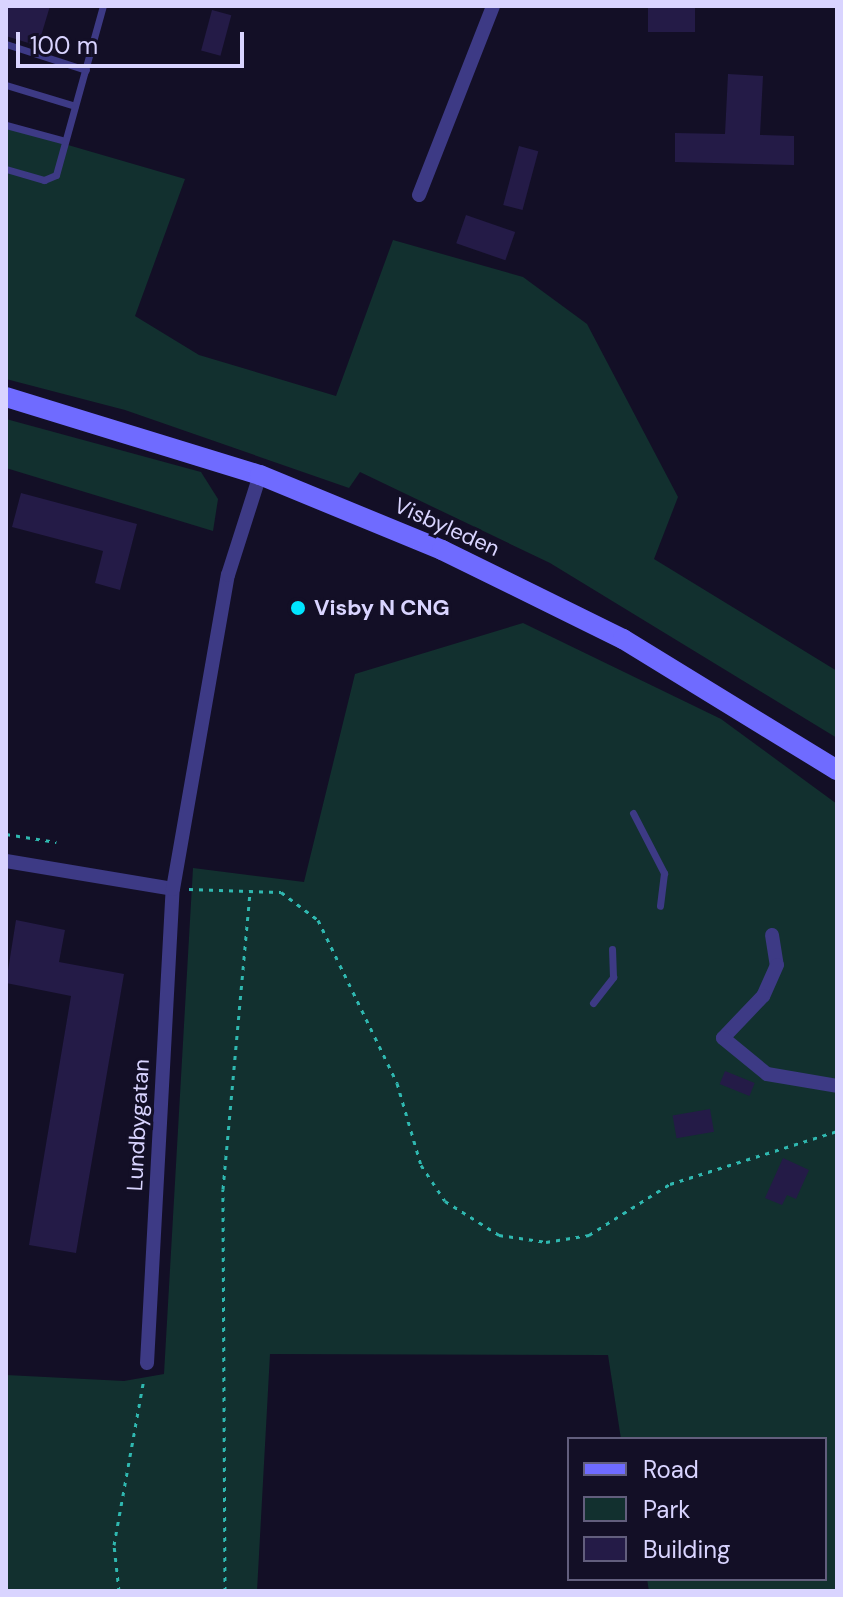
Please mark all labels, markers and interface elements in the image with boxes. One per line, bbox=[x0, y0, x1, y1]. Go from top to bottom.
scale bar bbox=[20, 16, 248, 66]
text: 100 m bbox=[30, 30, 98, 61]
street label: Visbyleden bbox=[390, 492, 504, 562]
place label: Visby N CNG bbox=[314, 595, 450, 621]
marker: Visby N CNG bbox=[289, 599, 307, 617]
street label: Lundbygatan bbox=[121, 1058, 155, 1192]
legend bbox=[567, 1437, 827, 1581]
text: Road bbox=[643, 1454, 699, 1485]
text: Park bbox=[643, 1494, 690, 1525]
text: Building bbox=[643, 1534, 730, 1565]

